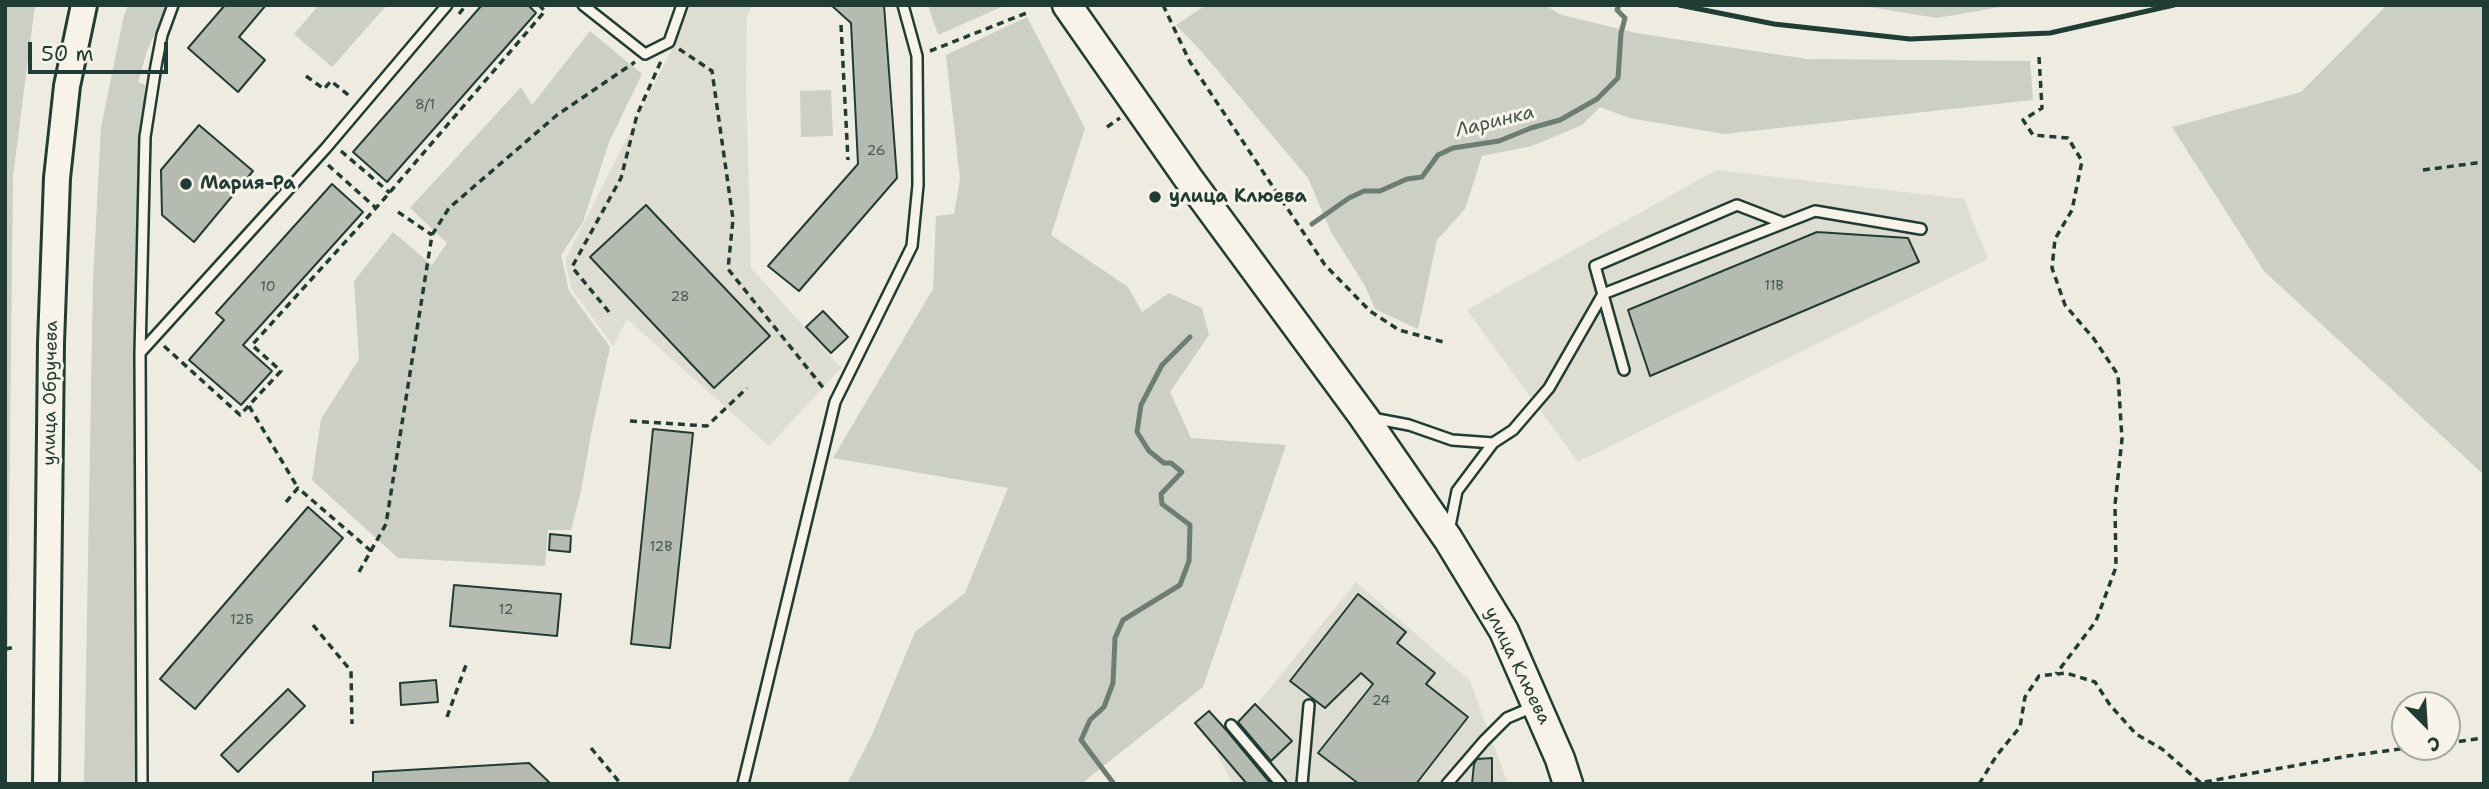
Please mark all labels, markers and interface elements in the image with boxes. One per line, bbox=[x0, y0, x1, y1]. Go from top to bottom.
scale bar bbox=[32, 28, 172, 72]
text: 50 m bbox=[41, 40, 94, 68]
house number: 8/1 bbox=[415, 97, 435, 113]
water label: Ларинка bbox=[1453, 101, 1537, 143]
house number: 26 bbox=[867, 143, 885, 159]
place label: Мария-Ра bbox=[200, 173, 296, 195]
marker: Мария-Ра bbox=[178, 176, 194, 192]
place label: улица Клюева bbox=[1169, 186, 1307, 208]
marker: улица Клюева bbox=[1147, 189, 1163, 205]
house number: 11В bbox=[1764, 278, 1784, 294]
house number: 10 bbox=[260, 279, 276, 295]
house number: 28 bbox=[670, 289, 690, 305]
street label: улица Обручева bbox=[39, 320, 63, 466]
house number: 12В bbox=[649, 539, 673, 555]
house number: 12 bbox=[499, 602, 513, 618]
street label: улица Клюева bbox=[1479, 604, 1555, 728]
house number: 12Б bbox=[230, 612, 254, 628]
north arrow bbox=[2391, 691, 2461, 761]
house number: 24 bbox=[1372, 693, 1390, 709]
text: С bbox=[2424, 730, 2444, 758]

